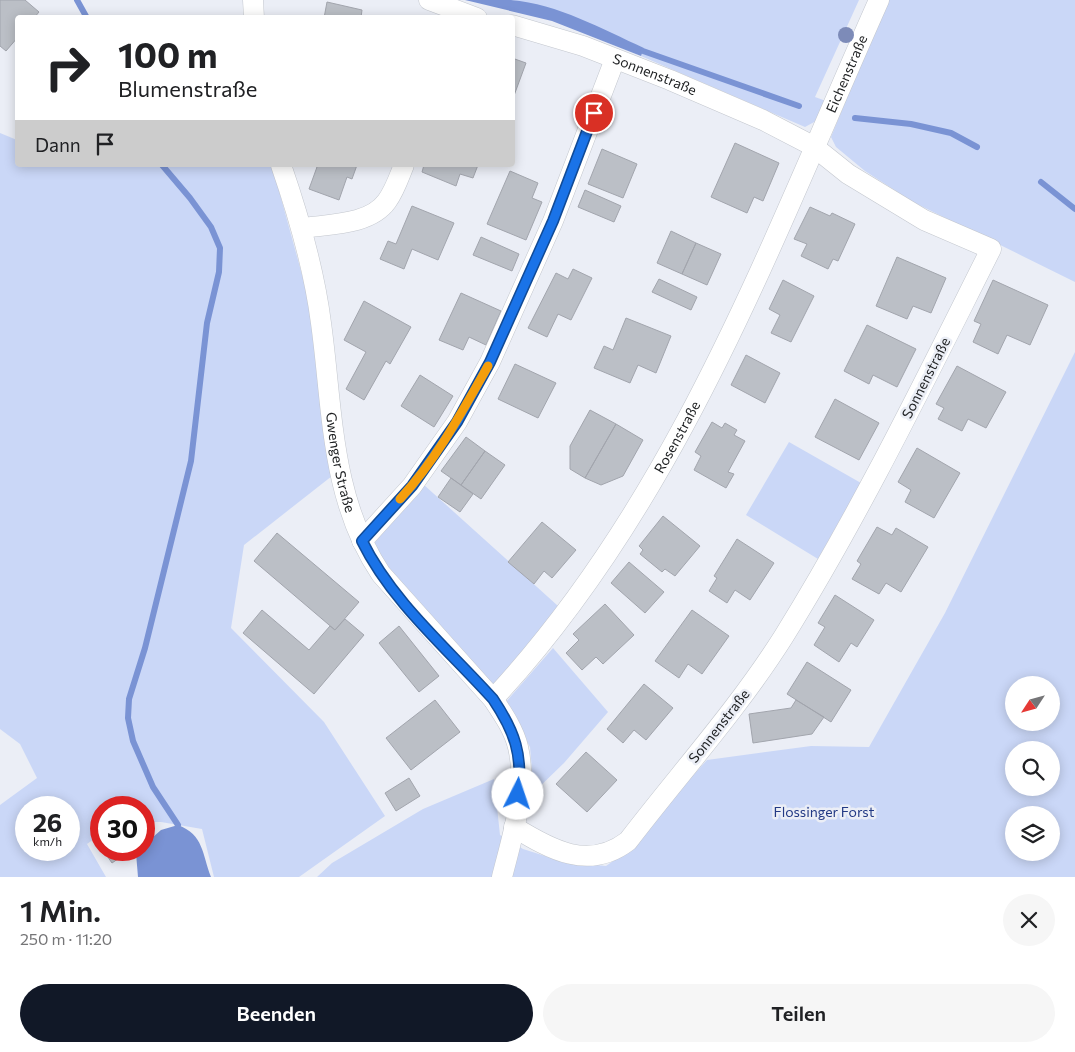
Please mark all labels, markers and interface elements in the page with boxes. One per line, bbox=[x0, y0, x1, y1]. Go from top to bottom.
text: 100 m bbox=[118, 32, 218, 75]
street label: Eichenstraße bbox=[822, 32, 871, 115]
icon: right bbox=[35, 35, 100, 100]
street label: Sonnenstraße bbox=[610, 49, 699, 98]
text: Blumenstraße bbox=[118, 75, 257, 102]
pin bbox=[573, 92, 615, 134]
icon: arrive bbox=[580, 99, 608, 127]
icon: arrive bbox=[91, 130, 119, 158]
text: Dann bbox=[35, 133, 81, 156]
street label: Sonnenstraße bbox=[898, 334, 953, 421]
street label: Rosenstraße bbox=[650, 398, 703, 476]
street label: Gwenger Straße bbox=[323, 411, 359, 514]
north arrow bbox=[1005, 676, 1060, 731]
map controls bbox=[1005, 676, 1060, 861]
street label: Sonnenstraße bbox=[685, 685, 753, 766]
button: search bbox=[1005, 741, 1060, 796]
position arrow bbox=[491, 767, 543, 819]
speed limit sign: 30 bbox=[90, 796, 155, 861]
park label: Flossinger Forst bbox=[774, 803, 875, 820]
button: layers bbox=[1005, 806, 1060, 861]
text: 26 bbox=[33, 807, 62, 837]
text: km/h bbox=[33, 834, 62, 848]
text: 1 Min. bbox=[20, 891, 101, 928]
button: close bbox=[1003, 894, 1055, 946]
text: 250 m · 11:20 bbox=[20, 929, 112, 948]
button: Beenden bbox=[20, 984, 533, 1042]
button: Teilen bbox=[543, 984, 1055, 1042]

